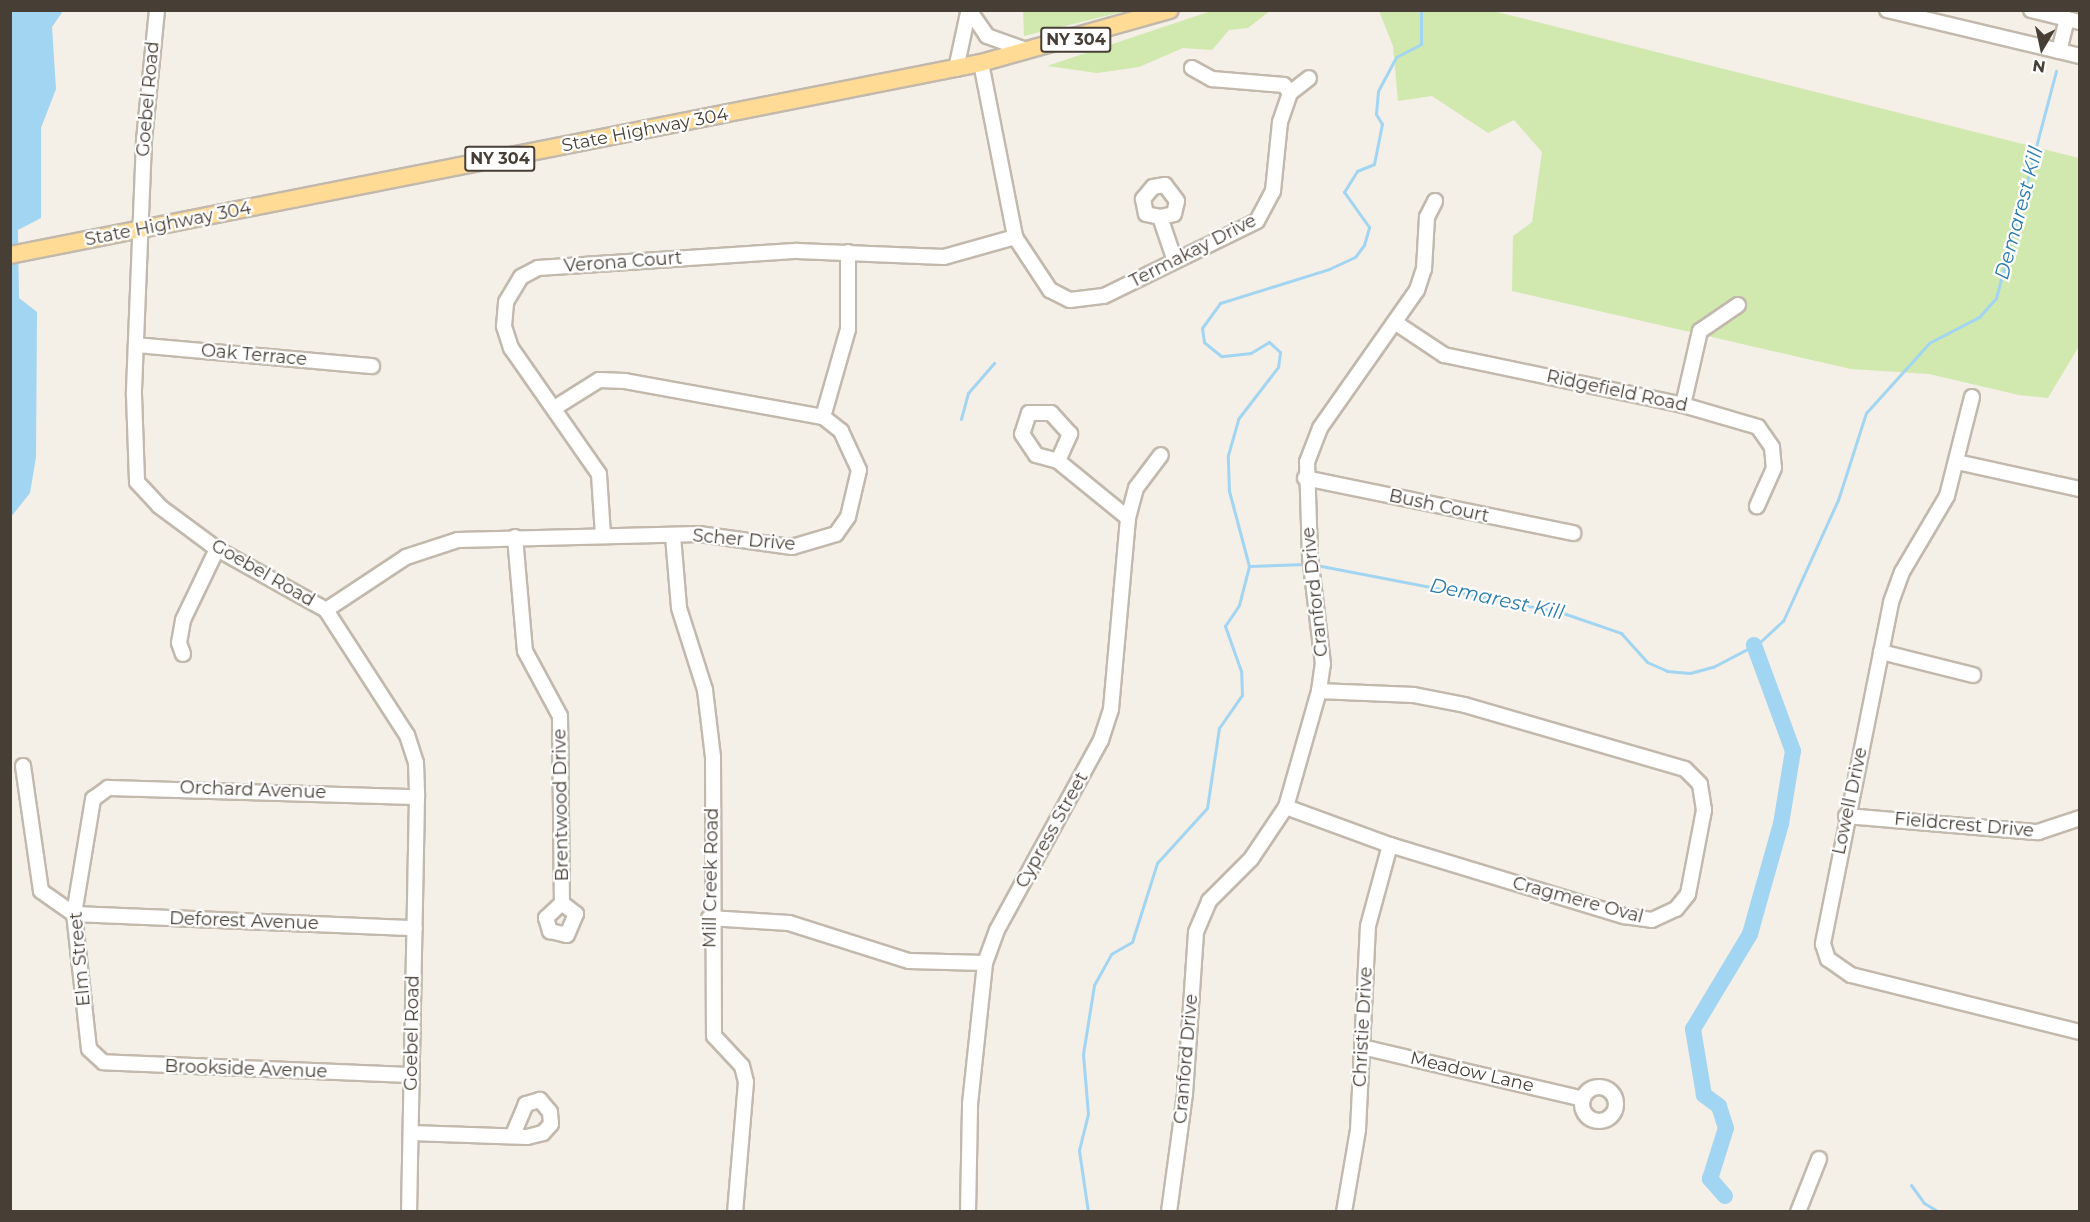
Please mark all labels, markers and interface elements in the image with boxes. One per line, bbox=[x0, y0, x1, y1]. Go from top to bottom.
north arrow bbox=[2012, 18, 2072, 78]
road number: NY 304 bbox=[1040, 27, 1112, 53]
street label: Goebel Road bbox=[132, 40, 164, 158]
text: N bbox=[2031, 56, 2047, 77]
street label: State Highway 304 bbox=[560, 103, 730, 157]
water label: Demarest Kill bbox=[1990, 144, 2048, 282]
road number: NY 304 bbox=[464, 146, 536, 172]
street label: State Highway 304 bbox=[83, 197, 253, 251]
street label: Termakay Drive bbox=[1126, 210, 1260, 292]
street label: Verona Court bbox=[563, 247, 683, 277]
street label: Oak Terrace bbox=[200, 340, 308, 370]
street label: Ridgefield Road bbox=[1544, 365, 1690, 417]
street label: Bush Court bbox=[1387, 485, 1491, 527]
street label: Scher Drive bbox=[692, 525, 796, 555]
street label: Cranford Drive bbox=[1297, 526, 1333, 658]
street label: Goebel Road bbox=[207, 535, 319, 611]
water label: Demarest Kill bbox=[1428, 573, 1566, 625]
street label: Brentwood Drive bbox=[549, 728, 573, 882]
street label: Lowell Drive bbox=[1828, 745, 1872, 857]
street label: Cypress Street bbox=[1011, 768, 1093, 892]
street label: Orchard Avenue bbox=[179, 777, 327, 803]
street label: Mill Creek Road bbox=[699, 808, 723, 948]
street label: Fieldcrest Drive bbox=[1893, 808, 2035, 842]
street label: Cragmere Oval bbox=[1510, 872, 1646, 928]
street label: Deforest Avenue bbox=[169, 908, 319, 934]
street label: Elm Street bbox=[65, 911, 95, 1007]
street label: Christie Drive bbox=[1349, 966, 1377, 1088]
street label: Goebel Road bbox=[400, 975, 424, 1091]
street label: Cranford Drive bbox=[1170, 993, 1202, 1125]
street label: Meadow Lane bbox=[1408, 1047, 1536, 1097]
street label: Brookside Avenue bbox=[164, 1055, 328, 1083]

